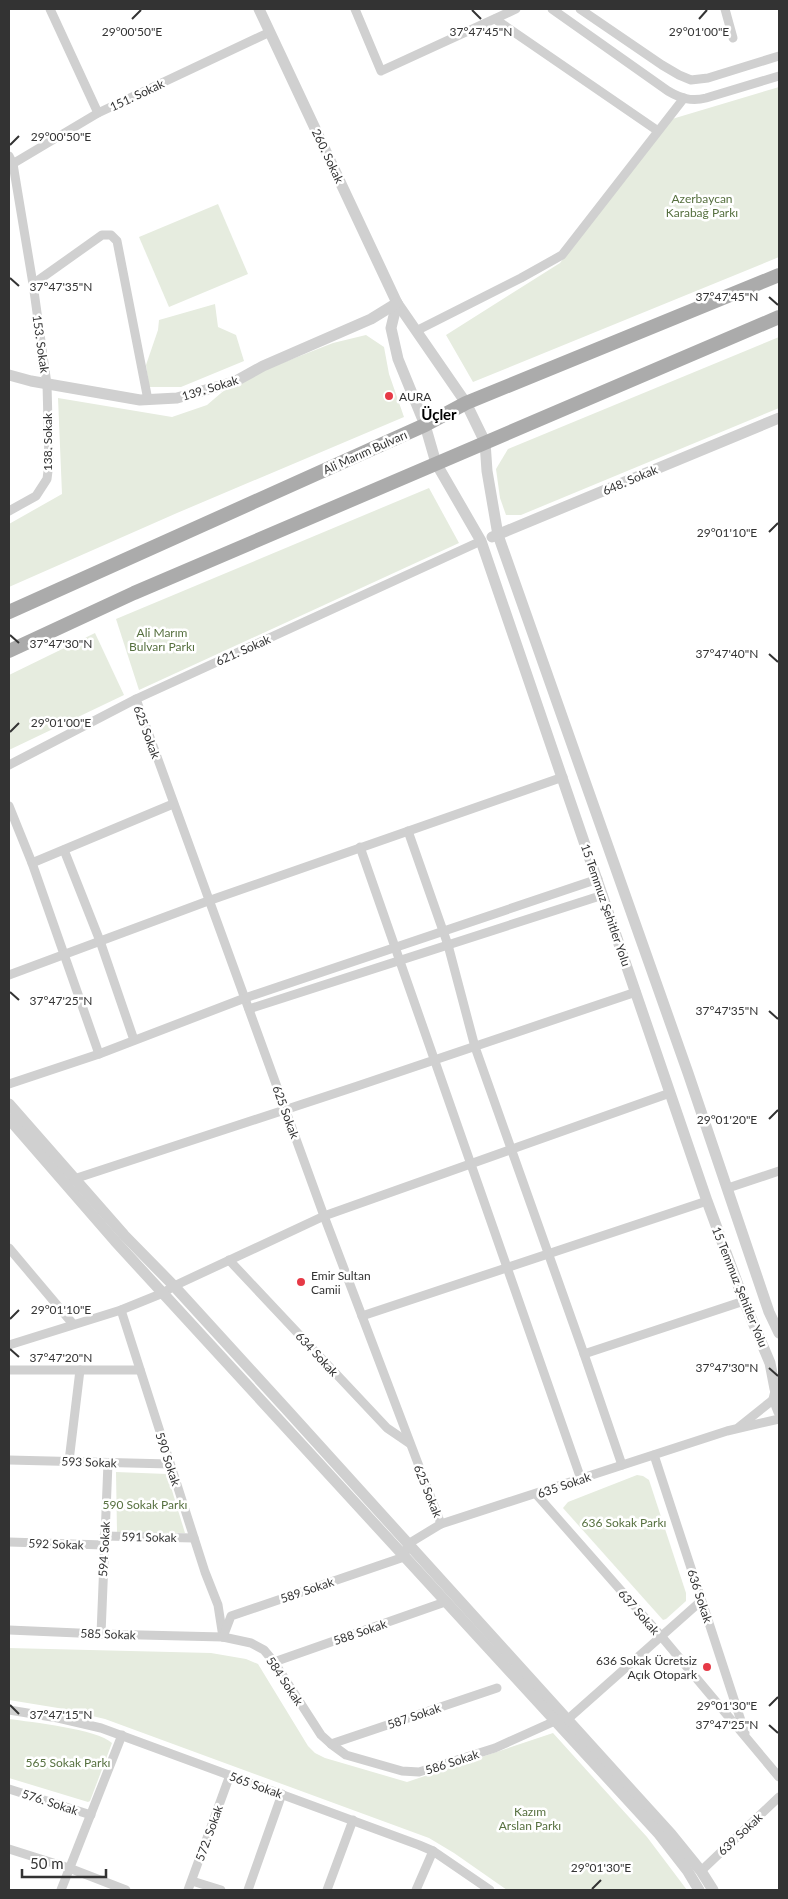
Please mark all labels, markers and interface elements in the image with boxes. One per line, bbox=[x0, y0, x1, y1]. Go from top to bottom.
text: 29°00'50"E bbox=[102, 24, 162, 39]
text: 37°47'45"N bbox=[450, 24, 512, 39]
text: 29°01'00"E bbox=[669, 24, 729, 39]
street label: 151. Sokak bbox=[107, 76, 167, 114]
street label: 260. Sokak bbox=[309, 126, 347, 186]
text: 29°00'50"E bbox=[31, 129, 91, 144]
park label: Azerbaycan Karabağ Parkı bbox=[666, 191, 738, 220]
text: 37°47'35"N bbox=[30, 279, 92, 294]
text: 37°47'45"N bbox=[696, 289, 758, 304]
street label: 153. Sokak bbox=[30, 314, 53, 375]
street label: 139. Sokak bbox=[180, 372, 241, 404]
place label: AURA bbox=[399, 389, 432, 404]
marker: AURA bbox=[383, 390, 395, 402]
district label: Üçler bbox=[421, 405, 457, 423]
street label: 138. Sokak bbox=[40, 412, 55, 471]
street label: Ali Marım Bulvarı bbox=[321, 427, 409, 477]
street label: 648. Sokak bbox=[600, 461, 661, 498]
text: 29°01'10"E bbox=[697, 525, 757, 540]
park label: Ali Marım Bulvarı Parkı bbox=[129, 625, 195, 654]
street label: 621. Sokak bbox=[213, 631, 273, 669]
text: 37°47'30"N bbox=[30, 636, 92, 651]
text: 37°47'40"N bbox=[696, 646, 758, 661]
street label: 625 Sokak bbox=[130, 703, 164, 761]
text: 29°01'00"E bbox=[31, 715, 91, 730]
street label: 15 Temmuz Şehitler Yolu bbox=[578, 842, 634, 968]
text: 37°47'25"N bbox=[30, 993, 92, 1008]
text: 37°47'35"N bbox=[696, 1003, 758, 1018]
street label: 625 Sokak bbox=[269, 1083, 303, 1141]
text: 29°01'20"E bbox=[697, 1112, 757, 1127]
street label: 15 Temmuz Şehitler Yolu bbox=[709, 1225, 771, 1349]
place label: Emir Sultan Camii bbox=[311, 1268, 371, 1297]
marker: Emir Sultan Camii bbox=[295, 1276, 307, 1288]
text: 29°01'10"E bbox=[31, 1302, 91, 1317]
street label: 634 Sokak bbox=[293, 1329, 342, 1380]
text: 37°47'20"N bbox=[30, 1350, 92, 1365]
text: 37°47'30"N bbox=[696, 1360, 758, 1375]
street label: 590 Sokak bbox=[152, 1430, 184, 1489]
street label: 593 Sokak bbox=[61, 1454, 118, 1470]
street label: 625 Sokak bbox=[411, 1463, 446, 1520]
street label: 635 Sokak bbox=[535, 1469, 593, 1501]
park label: 590 Sokak Parkı bbox=[103, 1497, 187, 1512]
park label: 636 Sokak Parkı bbox=[582, 1515, 666, 1530]
street label: 594 Sokak bbox=[95, 1520, 113, 1577]
street label: 591 Sokak bbox=[121, 1529, 178, 1545]
street label: 592 Sokak bbox=[28, 1536, 85, 1552]
street label: 636 Sokak bbox=[684, 1567, 716, 1626]
street label: 589 Sokak bbox=[278, 1574, 336, 1606]
street label: 637 Sokak bbox=[615, 1586, 663, 1639]
street label: 588 Sokak bbox=[331, 1616, 389, 1648]
street label: 585 Sokak bbox=[80, 1626, 137, 1642]
place label: 636 Sokak Ücretsiz Açık Otopark bbox=[596, 1653, 698, 1682]
street label: 584 Sokak bbox=[263, 1654, 307, 1709]
marker: 636 Sokak Ücretsiz Açık Otopark bbox=[701, 1661, 713, 1673]
text: 29°01'30"E bbox=[697, 1698, 757, 1713]
street label: 587 Sokak bbox=[385, 1700, 443, 1732]
text: 37°47'15"N bbox=[30, 1707, 92, 1722]
text: 37°47'25"N bbox=[696, 1717, 758, 1732]
street label: 586 Sokak bbox=[423, 1746, 482, 1778]
park label: 565 Sokak Parkı bbox=[26, 1755, 110, 1770]
street label: 565 Sokak bbox=[227, 1768, 285, 1802]
street label: 576. Sokak bbox=[20, 1786, 81, 1818]
street label: 572. Sokak bbox=[192, 1802, 226, 1863]
park label: Kazım Arslan Parkı bbox=[499, 1804, 561, 1833]
street label: 639 Sokak bbox=[715, 1809, 766, 1858]
scale bar bbox=[22, 1846, 106, 1878]
text: 50 m bbox=[30, 1854, 64, 1872]
text: 29°01'30"E bbox=[571, 1860, 631, 1875]

